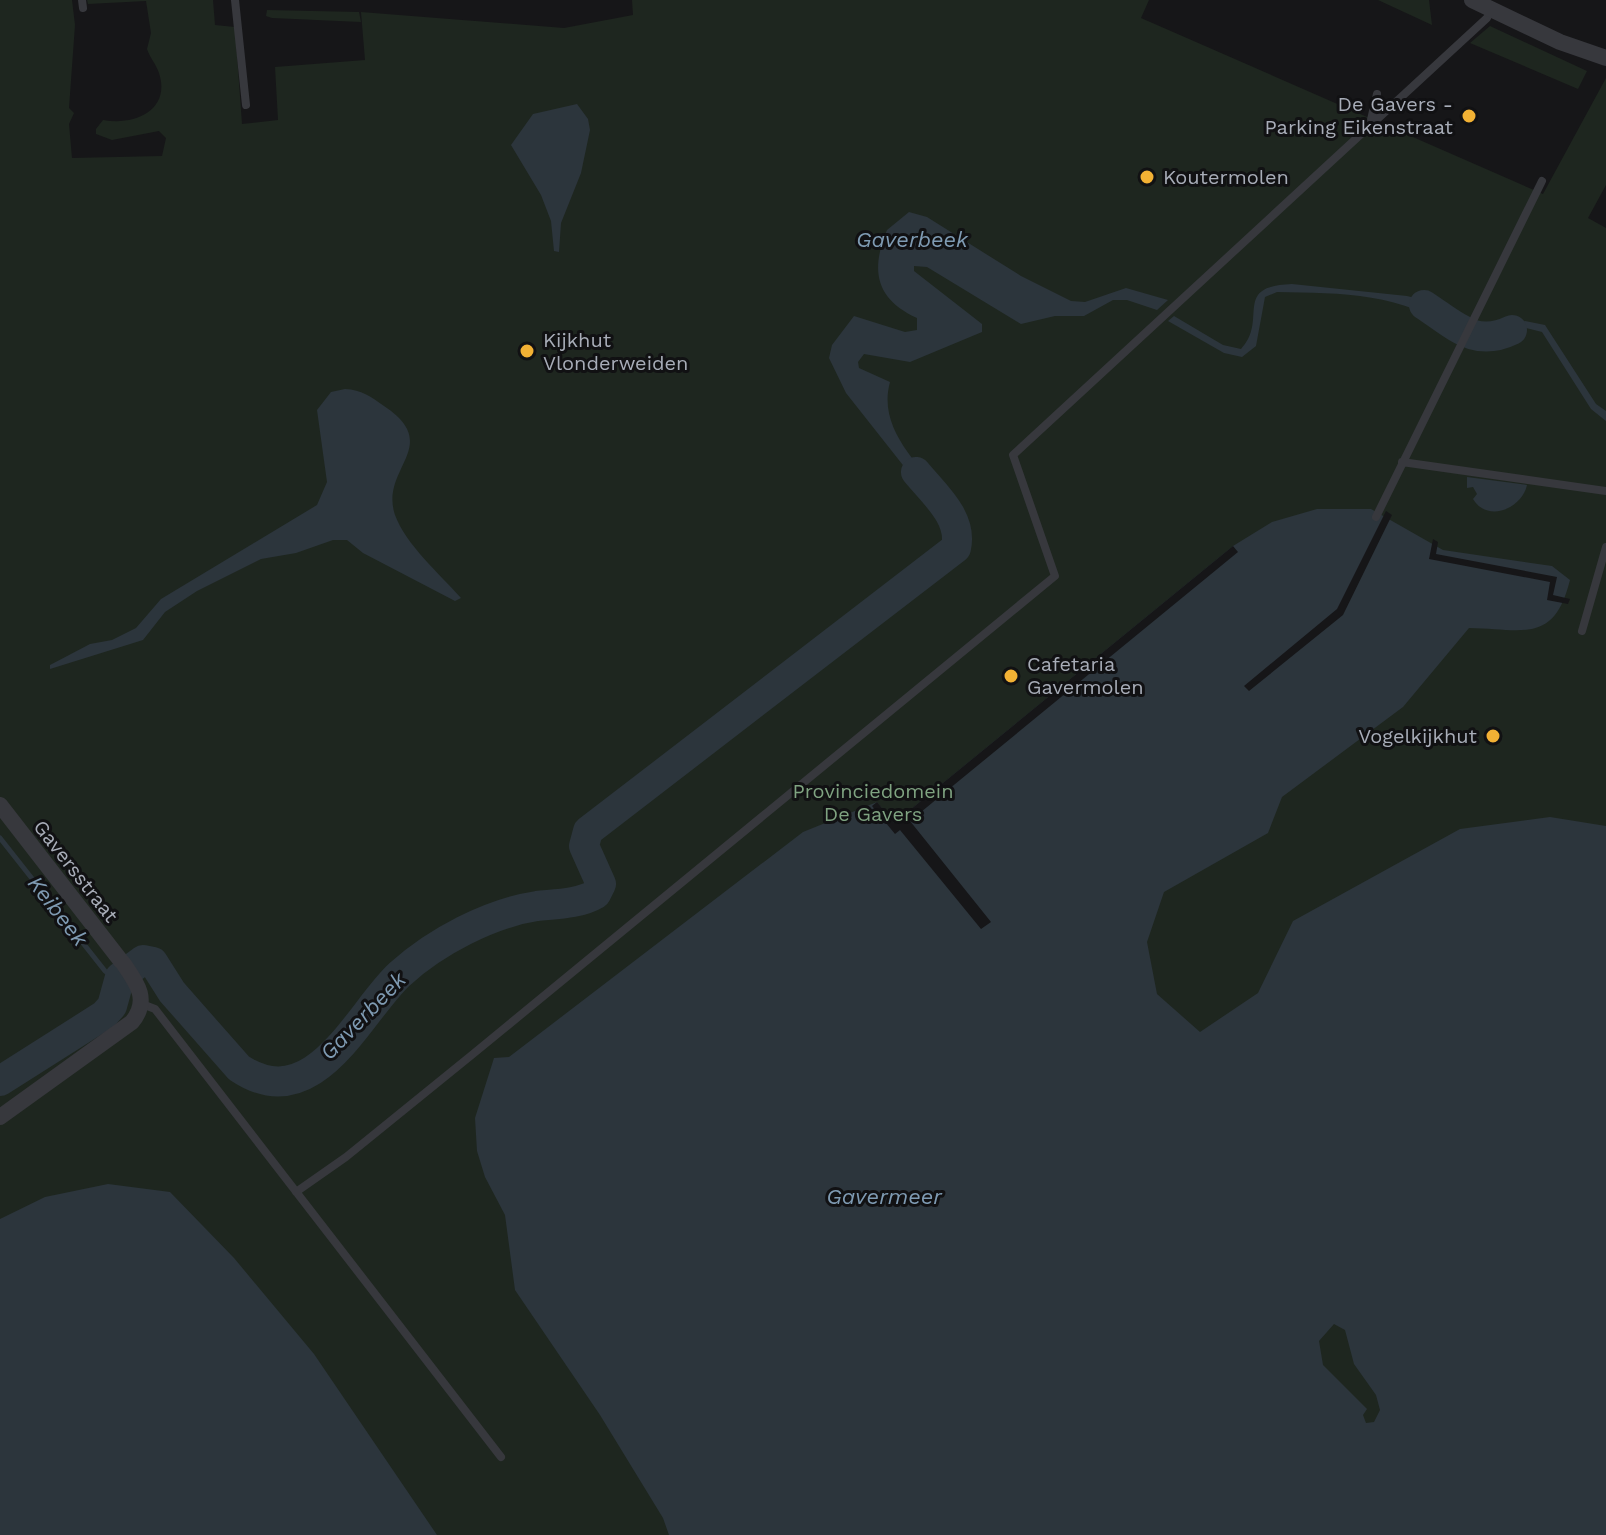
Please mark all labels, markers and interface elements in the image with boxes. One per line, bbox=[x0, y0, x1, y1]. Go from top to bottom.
place label: De Gavers - Parking Eikenstraat bbox=[1264, 92, 1454, 139]
marker: De Gavers - Parking Eikenstraat bbox=[1460, 107, 1478, 125]
place label: Koutermolen bbox=[1163, 165, 1289, 189]
marker: Koutermolen bbox=[1138, 168, 1156, 186]
water label: Gaverbeek bbox=[856, 227, 969, 252]
place label: Kijkhut Vlonderweiden bbox=[543, 328, 688, 375]
marker: Kijkhut Vlonderweiden bbox=[518, 342, 536, 360]
place label: Cafetaria Gavermolen bbox=[1027, 652, 1144, 699]
marker: Cafetaria Gavermolen bbox=[1002, 667, 1020, 685]
place label: Vogelkijkhut bbox=[1358, 724, 1478, 748]
marker: Vogelkijkhut bbox=[1484, 727, 1502, 745]
park label: Provinciedomein De Gavers bbox=[792, 779, 954, 826]
street label: Gaversstraat bbox=[29, 815, 124, 927]
water label: Keibeek bbox=[23, 871, 94, 952]
water label: Gaverbeek bbox=[315, 966, 412, 1065]
water label: Gavermeer bbox=[826, 1184, 943, 1209]

